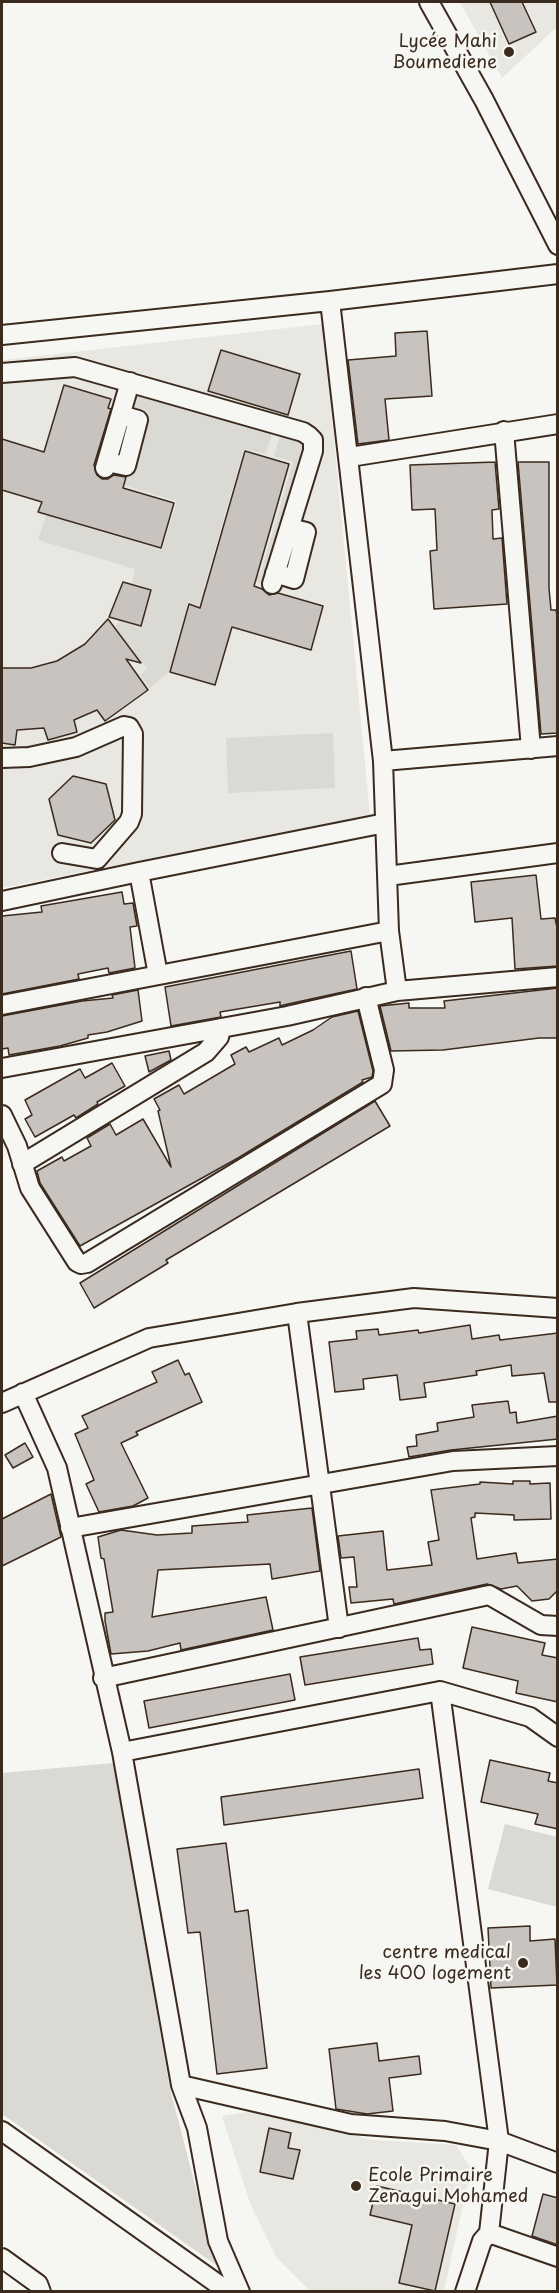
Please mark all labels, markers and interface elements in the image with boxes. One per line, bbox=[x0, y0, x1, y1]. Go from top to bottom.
place label: Lycée Mahi Boumediene bbox=[392, 31, 497, 74]
marker: Lycée Mahi Boumediene bbox=[502, 45, 516, 59]
place label: centre medical les 400 logement bbox=[359, 1942, 511, 1984]
marker: centre medical les 400 logement bbox=[516, 1956, 530, 1970]
place label: Ecole Primaire Zenagui Mohamed bbox=[368, 2165, 528, 2208]
marker: Ecole Primaire Zenagui Mohamed bbox=[349, 2179, 363, 2193]

